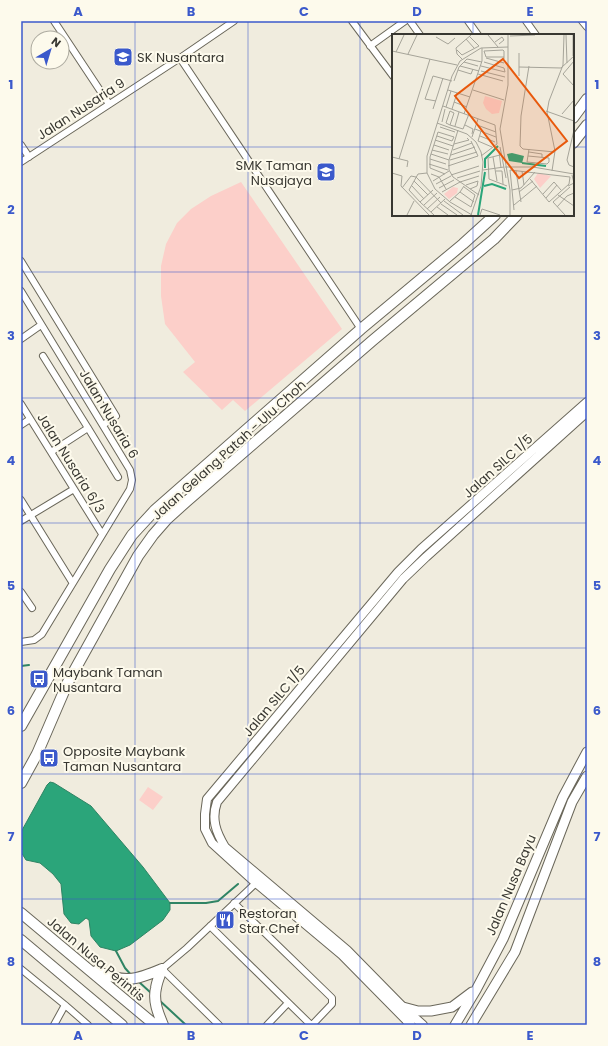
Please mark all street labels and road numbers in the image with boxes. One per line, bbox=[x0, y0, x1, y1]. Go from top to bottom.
street label: Jalan Nusaria 9 bbox=[33, 74, 129, 144]
street label: Jalan Nusaria 6 bbox=[75, 366, 143, 462]
street label: Jalan Gelang Patah - Ulu Choh bbox=[148, 376, 310, 524]
street label: Jalan Nusaria 6/3 bbox=[32, 409, 110, 517]
street label: Jalan SILC 1/5 bbox=[459, 430, 537, 502]
street label: Jalan SILC 1/5 bbox=[238, 661, 310, 741]
street label: Jalan Nusa Bayu bbox=[481, 831, 541, 939]
street label: Jalan Nusa Perintis bbox=[43, 912, 149, 1006]

